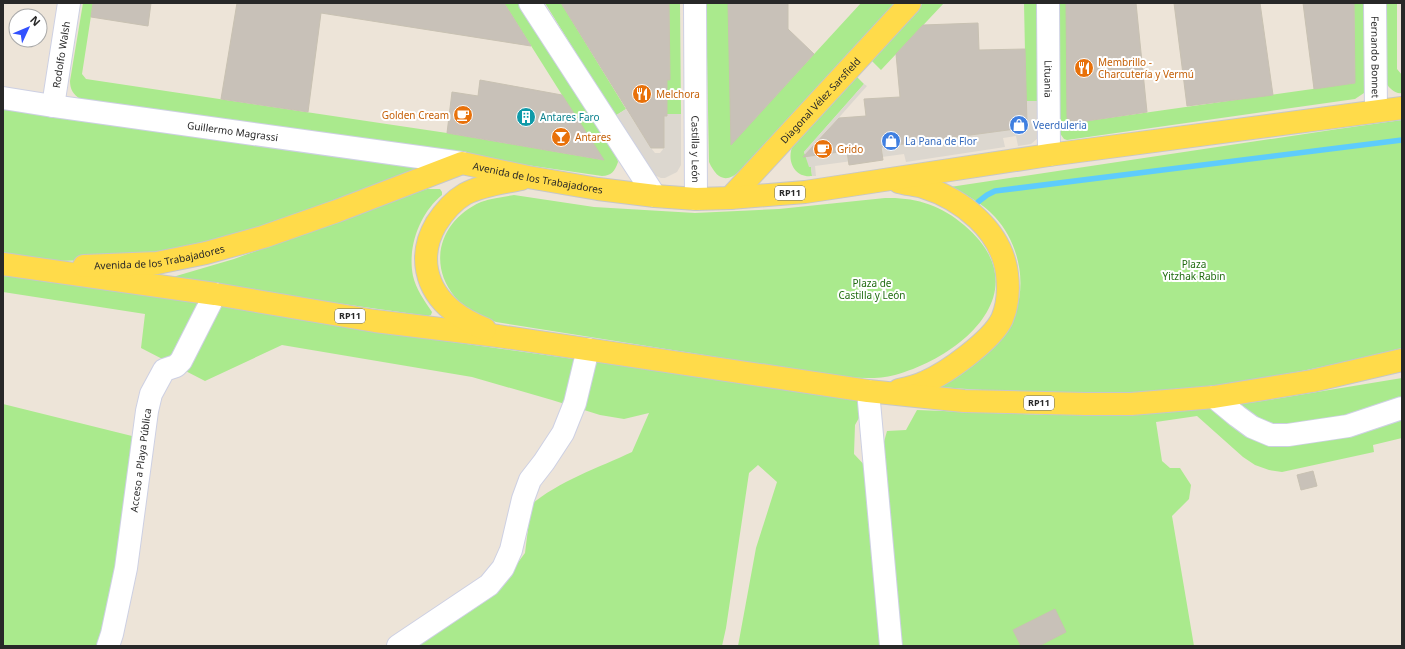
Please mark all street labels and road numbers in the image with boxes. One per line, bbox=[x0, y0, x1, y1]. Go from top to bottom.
street label: Fernando Bonnet bbox=[1368, 16, 1383, 98]
street label: Rodolfo Walsh bbox=[49, 20, 73, 89]
street label: Diagonal Vélez Sarsfield bbox=[777, 54, 863, 146]
street label: Lituania bbox=[1041, 60, 1056, 98]
street label: Castilla y León bbox=[689, 115, 703, 183]
street label: Guillermo Magrassi bbox=[186, 118, 279, 144]
street label: Avenida de los Trabajadores bbox=[472, 159, 604, 197]
road number: RP11 bbox=[775, 186, 805, 200]
street label: Avenida de los Trabajadores bbox=[94, 241, 226, 273]
road number: RP11 bbox=[335, 309, 365, 323]
road number: RP11 bbox=[1024, 396, 1054, 410]
street label: Acceso a Playa Pública bbox=[127, 406, 154, 513]

